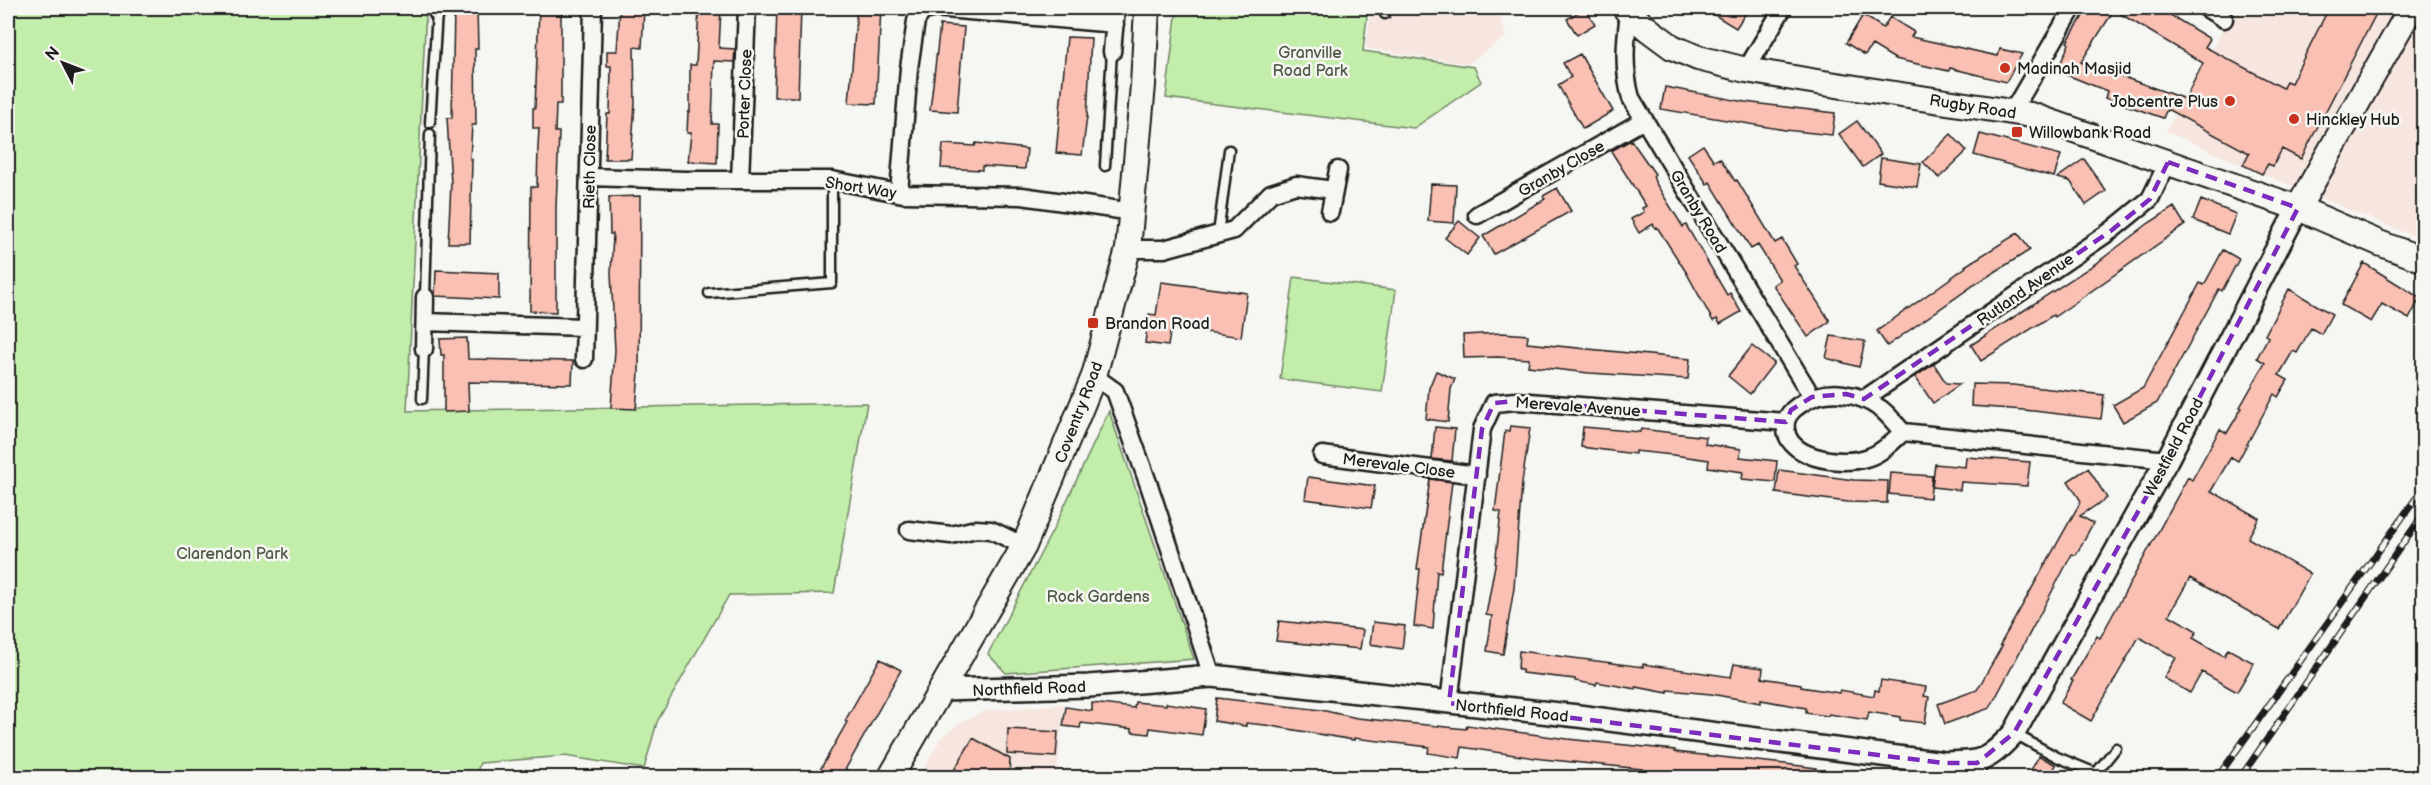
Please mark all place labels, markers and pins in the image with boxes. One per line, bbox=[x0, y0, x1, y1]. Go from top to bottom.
place label: Madinah Masjid bbox=[2017, 60, 2132, 79]
marker: Madinah Masjid bbox=[1998, 61, 2012, 75]
place label: Jobcentre Plus bbox=[2110, 93, 2218, 112]
marker: Jobcentre Plus bbox=[2223, 94, 2237, 108]
place label: Hinckley Hub bbox=[2306, 111, 2400, 130]
marker: Hinckley Hub bbox=[2287, 112, 2301, 126]
place label: Willowbank Road bbox=[2029, 124, 2151, 143]
marker: Willowbank Road bbox=[2010, 125, 2024, 139]
place label: Brandon Road bbox=[1105, 315, 1210, 334]
marker: Brandon Road bbox=[1086, 316, 1100, 330]

